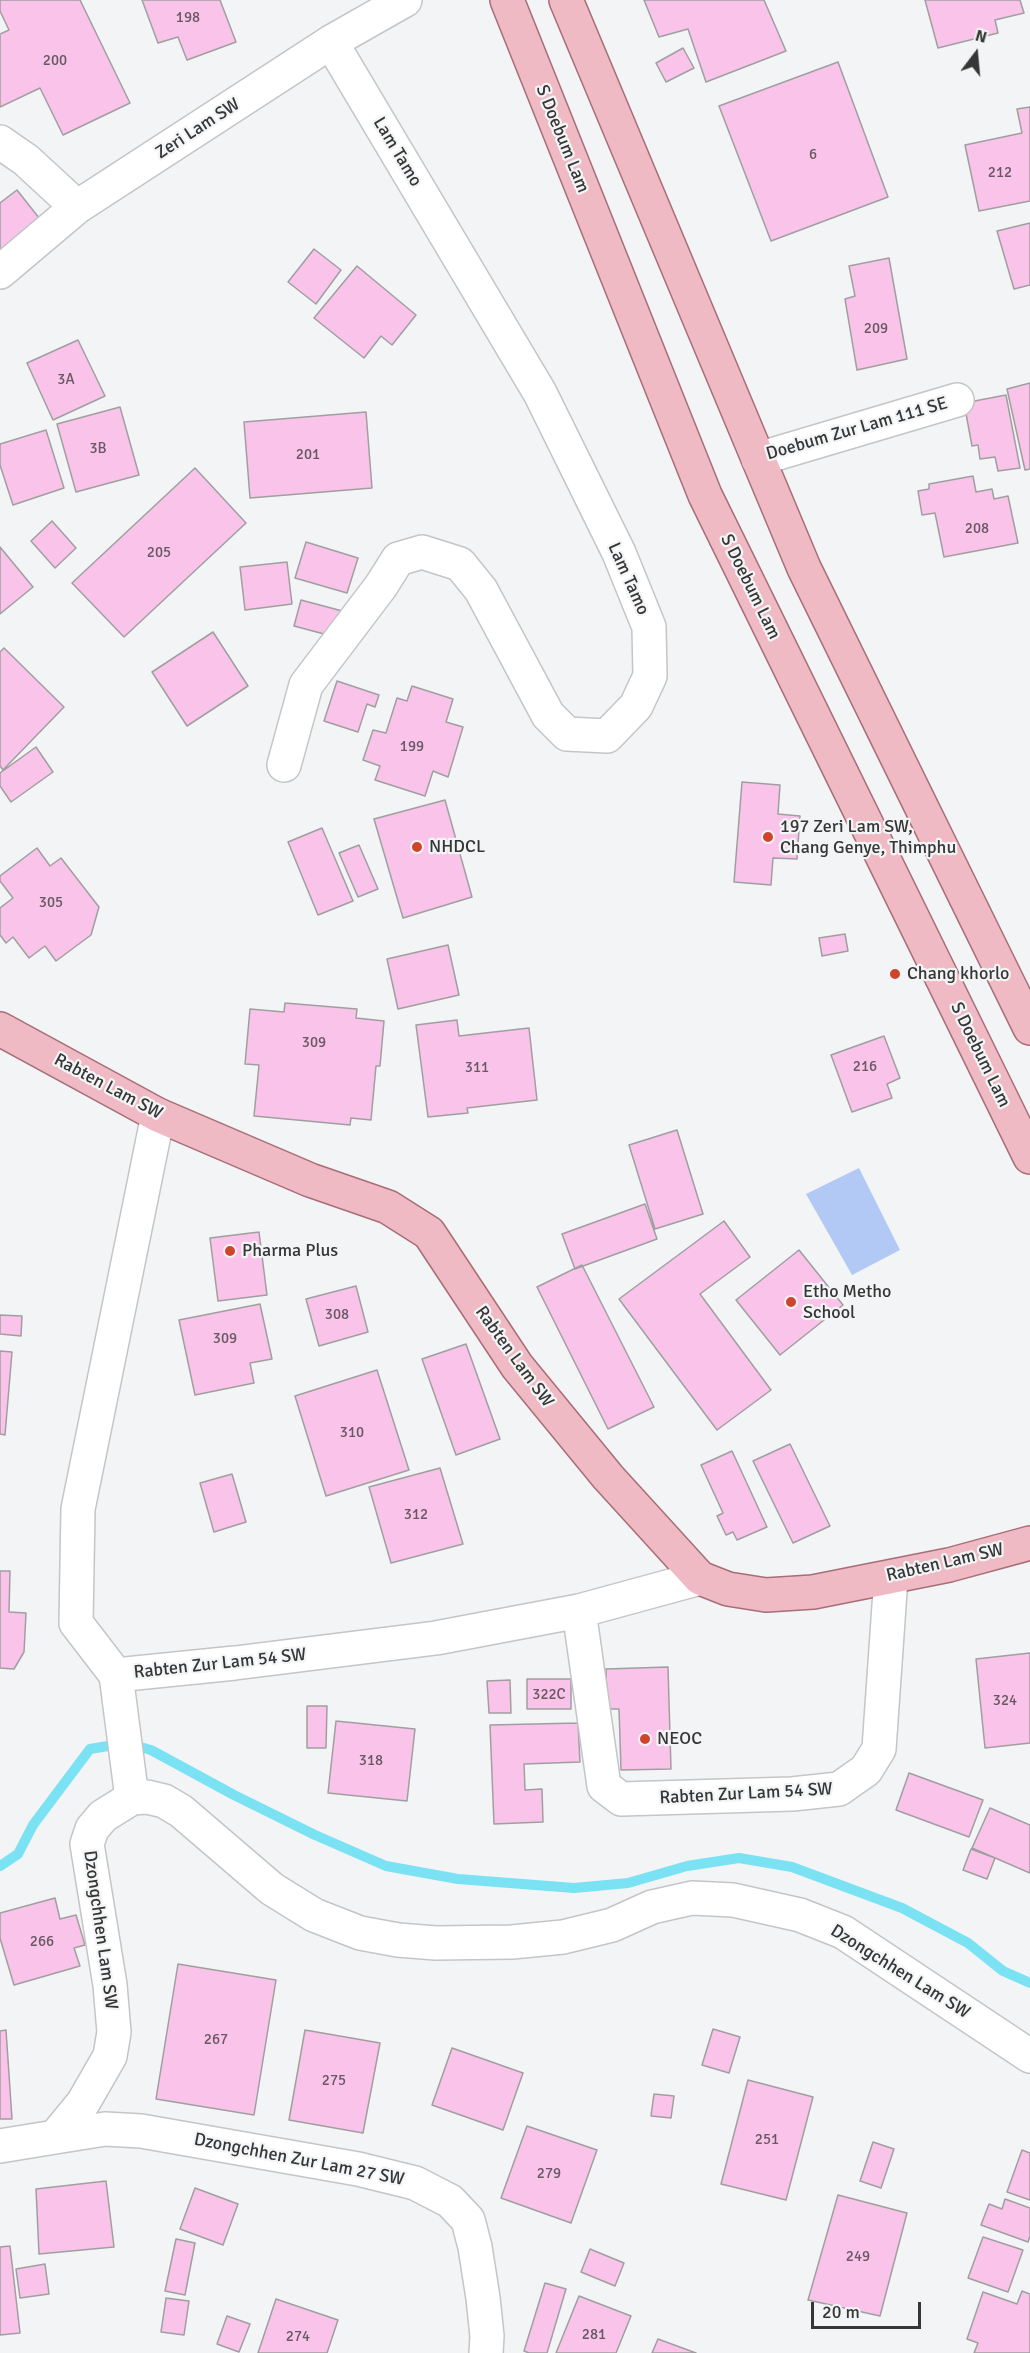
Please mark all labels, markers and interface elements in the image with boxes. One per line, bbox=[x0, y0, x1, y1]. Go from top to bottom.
house number: 198 bbox=[176, 9, 200, 27]
north arrow bbox=[946, 24, 1006, 84]
text: N bbox=[973, 26, 989, 48]
house number: 200 bbox=[43, 52, 67, 70]
street label: S Doebum Lam bbox=[531, 82, 593, 196]
street label: Zeri Lam SW bbox=[152, 94, 244, 164]
street label: Lam Tamo bbox=[368, 113, 426, 191]
house number: 6 bbox=[809, 146, 817, 164]
house number: 212 bbox=[988, 164, 1012, 182]
house number: 209 bbox=[864, 320, 888, 338]
house number: 3A bbox=[57, 371, 75, 389]
street label: Doebum Zur Lam 111 SE bbox=[764, 393, 950, 465]
house number: 3B bbox=[89, 440, 107, 458]
house number: 201 bbox=[296, 446, 320, 464]
house number: 208 bbox=[965, 520, 989, 538]
street label: S Doebum Lam bbox=[715, 531, 785, 643]
street label: Lam Tamo bbox=[602, 539, 654, 619]
house number: 205 bbox=[147, 544, 171, 562]
house number: 199 bbox=[400, 738, 424, 756]
place label: 197 Zeri Lam SW, Chang Genye, Thimphu bbox=[780, 816, 956, 858]
marker: 197 Zeri Lam SW, Chang Genye, Thimphu bbox=[761, 830, 775, 844]
place label: NHDCL bbox=[429, 836, 485, 858]
marker: NHDCL bbox=[410, 840, 424, 854]
house number: 305 bbox=[39, 894, 63, 912]
place label: Chang khorlo bbox=[907, 963, 1009, 985]
marker: Chang khorlo bbox=[888, 967, 902, 981]
street label: S Doebum Lam bbox=[945, 999, 1015, 1111]
house number: 309 bbox=[302, 1034, 326, 1052]
street label: Rabten Lam SW bbox=[50, 1049, 166, 1125]
house number: 216 bbox=[853, 1058, 877, 1076]
house number: 311 bbox=[465, 1059, 489, 1077]
place label: Pharma Plus bbox=[242, 1240, 338, 1262]
marker: Pharma Plus bbox=[223, 1244, 237, 1258]
place label: Etho Metho School bbox=[803, 1281, 891, 1324]
marker: Etho Metho School bbox=[784, 1295, 798, 1309]
street label: Rabten Lam SW bbox=[470, 1302, 558, 1412]
house number: 308 bbox=[325, 1306, 349, 1324]
house number: 309 bbox=[213, 1330, 237, 1348]
house number: 310 bbox=[340, 1424, 364, 1442]
house number: 312 bbox=[404, 1506, 428, 1524]
street label: Rabten Lam SW bbox=[884, 1539, 1006, 1587]
street label: Rabten Zur Lam 54 SW bbox=[133, 1644, 307, 1684]
house number: 322C bbox=[532, 1686, 566, 1704]
house number: 324 bbox=[993, 1692, 1017, 1710]
place label: NEOC bbox=[657, 1728, 702, 1750]
marker: NEOC bbox=[638, 1732, 652, 1746]
house number: 318 bbox=[359, 1752, 383, 1770]
street label: Rabten Zur Lam 54 SW bbox=[659, 1779, 833, 1809]
street label: Dzongchhen Lam SW bbox=[78, 1849, 122, 2011]
street label: Dzongchhen Lam SW bbox=[826, 1920, 974, 2024]
house number: 266 bbox=[30, 1933, 54, 1951]
house number: 267 bbox=[204, 2031, 228, 2049]
house number: 275 bbox=[322, 2072, 346, 2090]
street label: Dzongchhen Zur Lam 27 SW bbox=[192, 2129, 406, 2191]
house number: 251 bbox=[755, 2131, 779, 2149]
house number: 279 bbox=[537, 2165, 561, 2183]
house number: 249 bbox=[846, 2248, 870, 2266]
scale bar bbox=[814, 2290, 924, 2328]
text: 20 m bbox=[822, 2301, 860, 2323]
house number: 281 bbox=[582, 2326, 606, 2344]
house number: 274 bbox=[286, 2328, 310, 2346]

